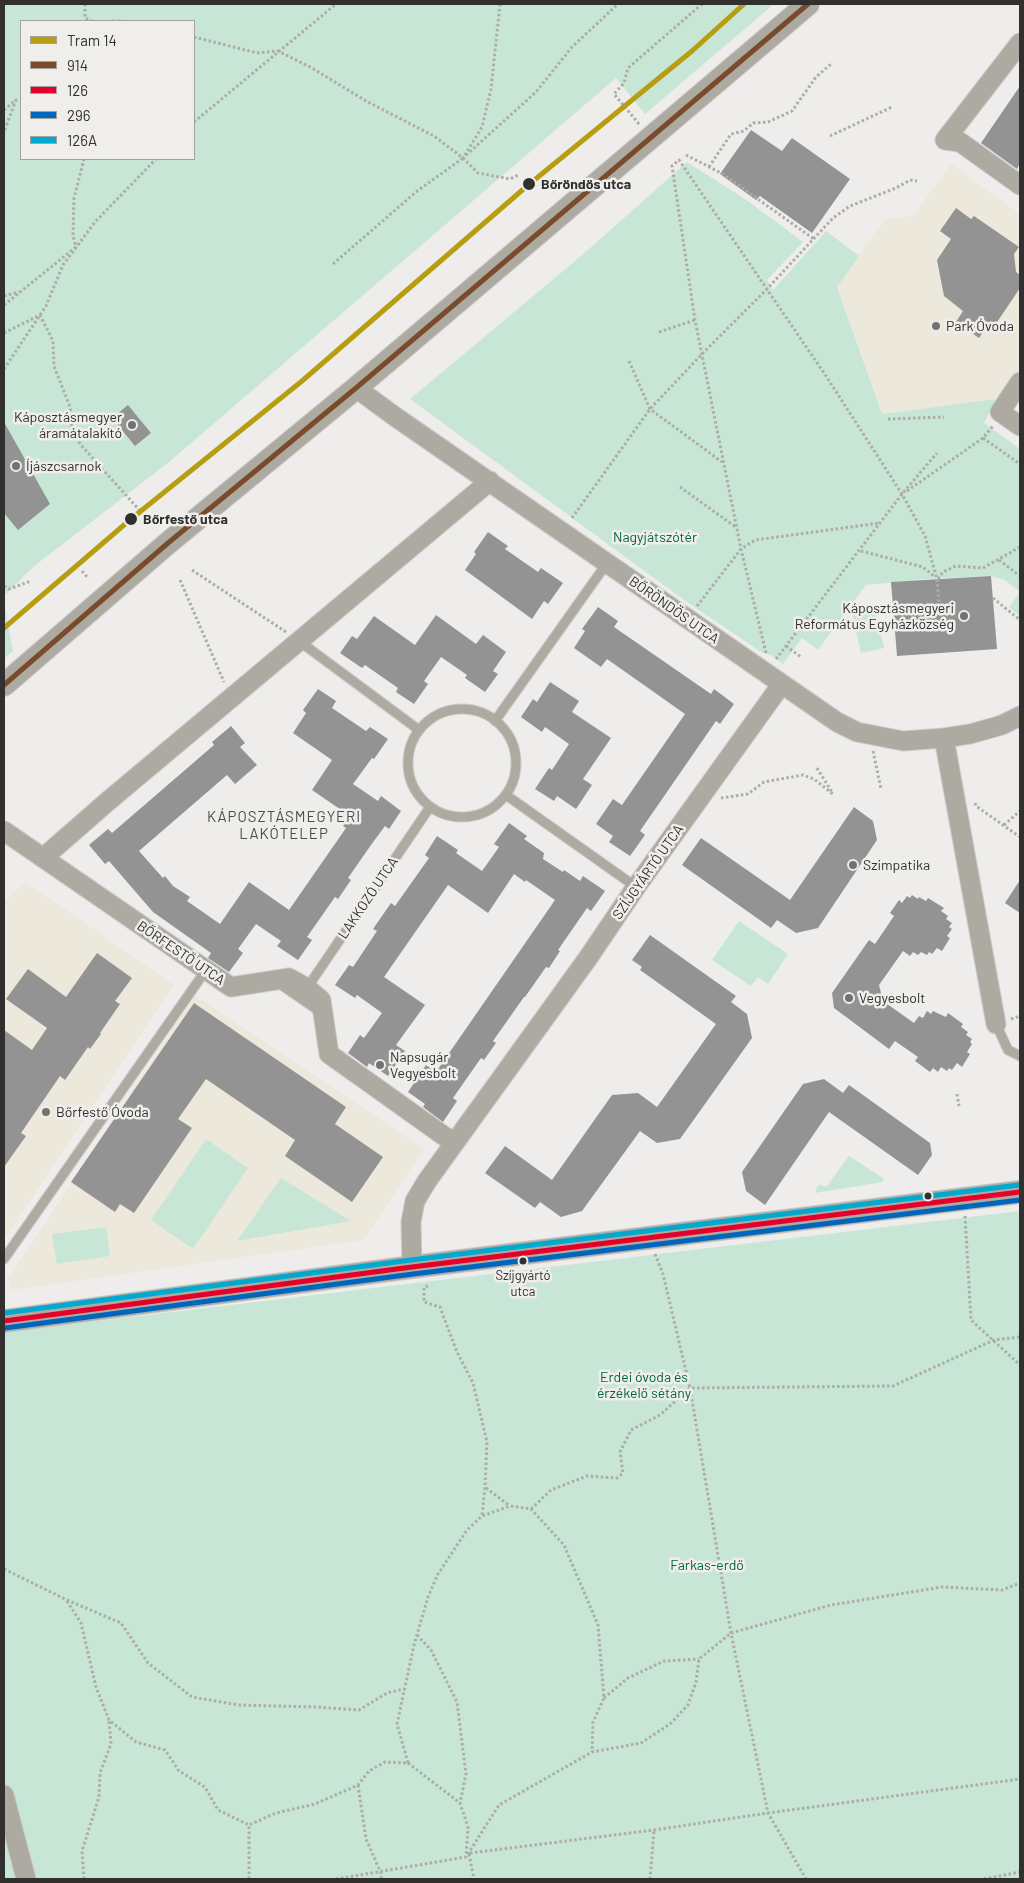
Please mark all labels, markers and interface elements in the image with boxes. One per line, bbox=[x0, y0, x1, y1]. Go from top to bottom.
legend bbox=[20, 20, 195, 160]
text: Tram 14 bbox=[67, 31, 117, 49]
text: 914 bbox=[67, 56, 88, 74]
text: 126 bbox=[67, 81, 88, 99]
text: 296 bbox=[67, 106, 91, 124]
text: 126A bbox=[67, 131, 97, 149]
marker: Bőröndös utca bbox=[521, 176, 537, 192]
place label: Bőröndös utca bbox=[541, 176, 631, 192]
place label: Park Óvoda bbox=[946, 318, 1014, 334]
marker: Park Óvoda bbox=[930, 320, 942, 332]
place label: Káposztásmegyer áramátalakító bbox=[14, 409, 122, 442]
marker: Káposztásmegyer áramátalakító bbox=[126, 419, 138, 431]
place label: Íjászcsarnok bbox=[26, 458, 102, 474]
marker: Íjászcsarnok bbox=[10, 460, 22, 472]
marker: Bőrfestő utca bbox=[123, 511, 139, 527]
place label: Bőrfestő utca bbox=[143, 511, 228, 527]
park label: Nagyjátszótér bbox=[613, 529, 697, 545]
street label: BŐRÖNDÖS UTCA bbox=[626, 573, 722, 647]
place label: Káposztásmegyeri Református Egyházközség bbox=[795, 600, 954, 632]
marker: Káposztásmegyeri Református Egyházközség bbox=[958, 610, 970, 622]
district label: KÁPOSZTÁSMEGYERI LAKÓTELEP bbox=[205, 808, 363, 843]
street label: SZÍJGYÁRTÓ UTCA bbox=[609, 821, 687, 923]
street label: LAKKOZÓ UTCA bbox=[334, 854, 402, 942]
place label: Szimpatika bbox=[863, 857, 930, 873]
marker: Szimpatika bbox=[847, 859, 859, 871]
street label: BŐRFESTŐ UTCA bbox=[134, 917, 228, 989]
place label: Vegyesbolt bbox=[859, 990, 925, 1006]
marker: Vegyesbolt bbox=[843, 992, 855, 1004]
place label: Napsugár Vegyesbolt bbox=[390, 1049, 456, 1082]
marker: Napsugár Vegyesbolt bbox=[374, 1059, 386, 1071]
place label: Bőrfestő Óvoda bbox=[56, 1104, 149, 1120]
marker: Bőrfestő Óvoda bbox=[40, 1106, 52, 1118]
unlabelled marker bbox=[923, 1191, 933, 1201]
marker: Szíjgyártó utca bbox=[518, 1256, 528, 1266]
place label: Szíjgyártó utca bbox=[495, 1268, 551, 1299]
park label: Erdei óvoda és érzékelő sétány bbox=[597, 1369, 691, 1401]
park label: Farkas-erdő bbox=[670, 1557, 744, 1573]

